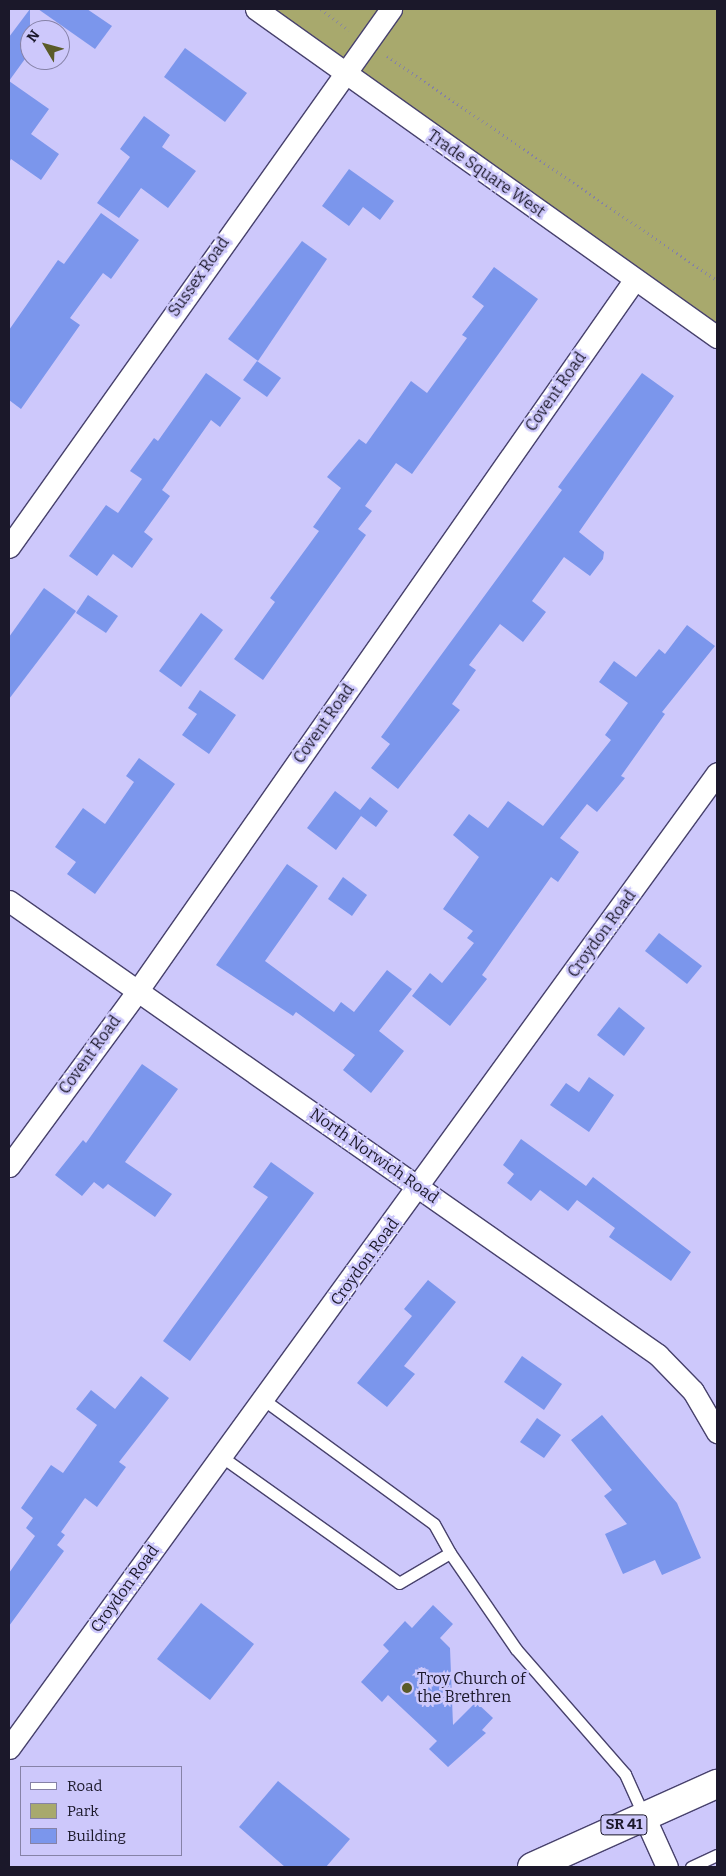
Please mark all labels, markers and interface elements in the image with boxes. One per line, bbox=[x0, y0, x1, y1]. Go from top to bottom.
north arrow bbox=[20, 20, 70, 70]
text: N bbox=[23, 27, 43, 46]
street label: Trade Square West bbox=[424, 126, 548, 222]
street label: Sussex Road bbox=[165, 234, 233, 320]
street label: Covent Road bbox=[522, 349, 590, 435]
street label: Covent Road bbox=[290, 681, 358, 767]
street label: Croydon Road bbox=[564, 887, 640, 981]
street label: Covent Road bbox=[55, 1012, 125, 1098]
street label: North Norwich Road bbox=[306, 1104, 442, 1208]
street label: Croydon Road bbox=[327, 1215, 403, 1309]
street label: Croydon Road bbox=[87, 1542, 163, 1636]
place label: Troy Church of the Brethren bbox=[417, 1669, 525, 1707]
marker: Troy Church of the Brethren bbox=[401, 1682, 413, 1694]
legend bbox=[20, 1766, 182, 1856]
text: Road bbox=[67, 1777, 102, 1795]
text: Park bbox=[67, 1802, 99, 1820]
road number: SR 41 bbox=[600, 1812, 648, 1838]
text: Building bbox=[67, 1827, 126, 1845]

